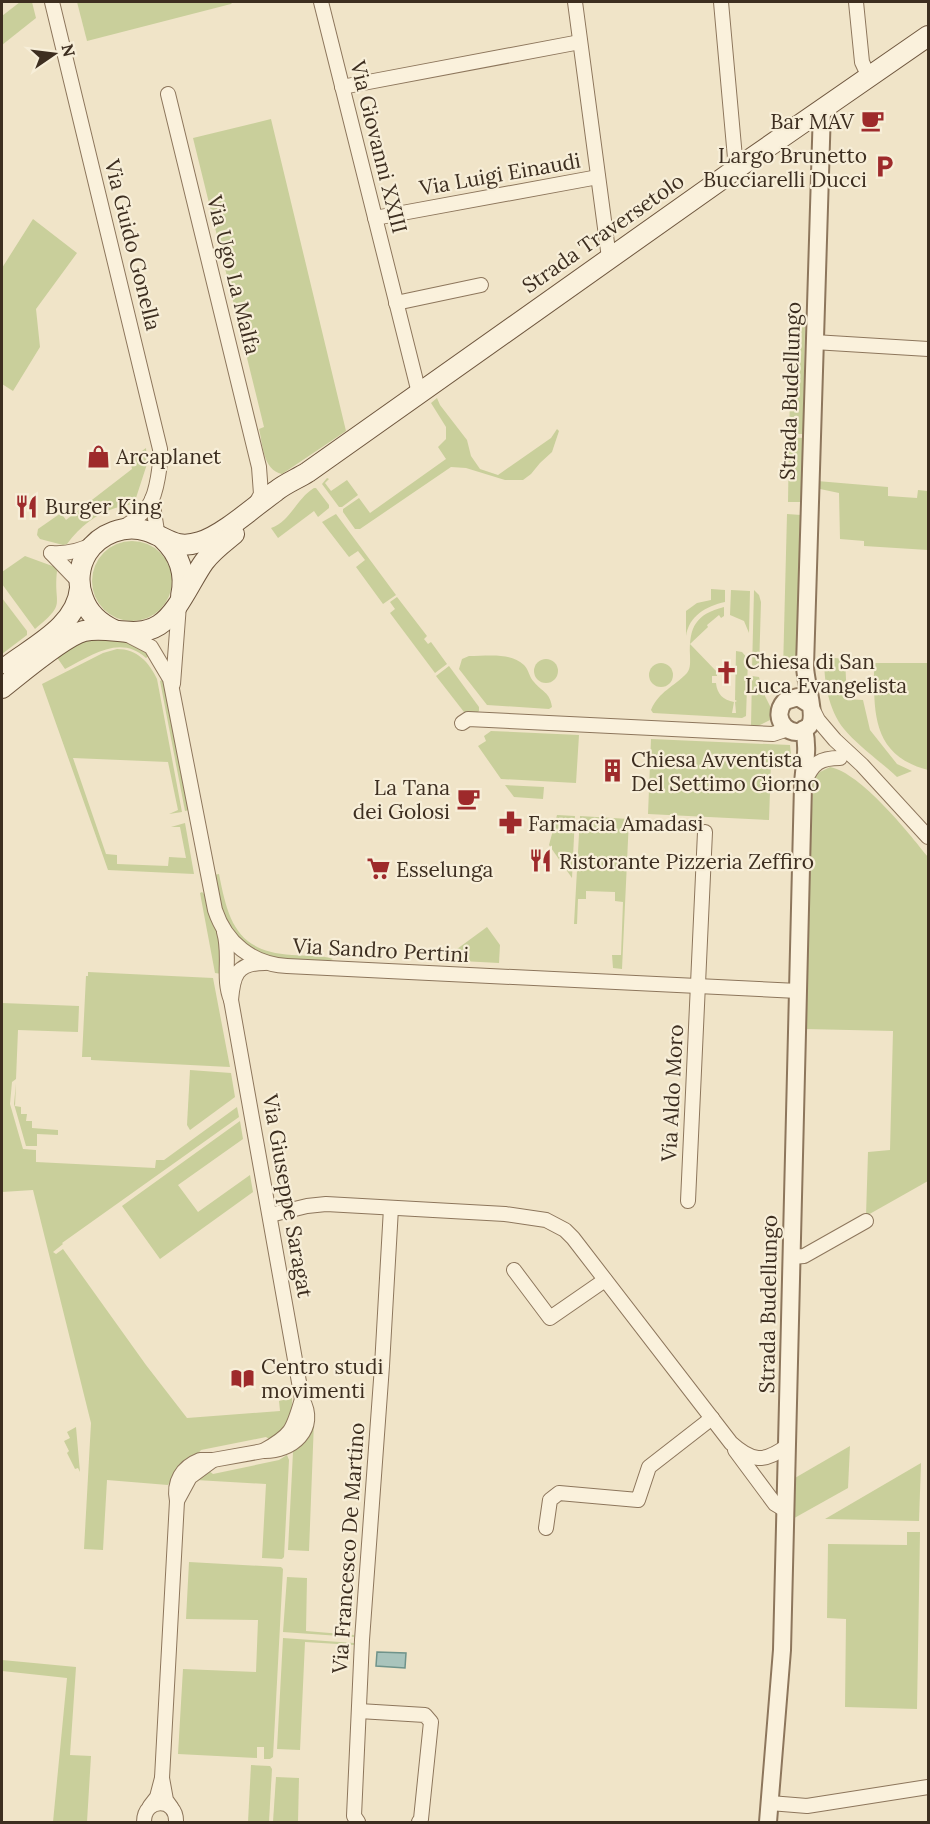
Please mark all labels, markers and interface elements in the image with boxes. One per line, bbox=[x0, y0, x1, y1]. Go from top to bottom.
north arrow bbox=[24, 24, 84, 84]
text: N bbox=[57, 42, 80, 59]
street label: Via Giovanni XXIII bbox=[344, 57, 414, 236]
place label: Bar MAV bbox=[770, 108, 855, 135]
cafe icon: Bar MAV bbox=[859, 108, 885, 134]
place label: Largo Brunetto Bucciarelli Ducci bbox=[703, 142, 867, 193]
street label: Via Luigi Einaudi bbox=[416, 147, 583, 202]
parking icon: Largo Brunetto Bucciarelli Ducci bbox=[872, 154, 898, 180]
street label: Via Guido Gonella bbox=[98, 156, 167, 333]
street label: Strada Traversetolo bbox=[517, 167, 689, 299]
street label: Via Ugo La Malfa bbox=[201, 192, 267, 357]
street label: Strada Budellungo bbox=[773, 301, 807, 481]
shop icon: Arcaplanet bbox=[85, 443, 111, 469]
place label: Arcaplanet bbox=[115, 443, 222, 470]
restaurant icon: Burger King bbox=[14, 493, 40, 519]
place label: Burger King bbox=[45, 493, 162, 520]
place label: Chiesa di San Luca Evangelista bbox=[745, 648, 907, 699]
church icon: Chiesa di San Luca Evangelista bbox=[714, 660, 740, 686]
place label: Chiesa Avventista Del Settimo Giorno bbox=[631, 746, 820, 797]
building icon: Chiesa Avventista Del Settimo Giorno bbox=[600, 758, 626, 784]
place label: La Tana dei Golosi bbox=[353, 774, 450, 825]
cafe icon: La Tana dei Golosi bbox=[455, 786, 481, 812]
pharmacy icon: Farmacia Amadasi bbox=[497, 810, 523, 836]
place label: Farmacia Amadasi bbox=[528, 810, 704, 837]
restaurant icon: Ristorante Pizzeria Zeffiro bbox=[528, 848, 554, 874]
place label: Ristorante Pizzeria Zeffiro bbox=[559, 848, 814, 875]
supermarket icon: Esselunga bbox=[365, 856, 391, 882]
place label: Esselunga bbox=[396, 856, 493, 883]
street label: Via Sandro Pertini bbox=[291, 932, 470, 968]
street label: Via Aldo Moro bbox=[655, 1024, 689, 1163]
street label: Via Giuseppe Saragat bbox=[257, 1091, 319, 1301]
street label: Strada Budellungo bbox=[753, 1215, 783, 1393]
place label: Centro studi movimenti bbox=[261, 1353, 383, 1404]
library icon: Centro studi movimenti bbox=[230, 1365, 256, 1391]
street label: Via Francesco De Martino bbox=[326, 1422, 370, 1675]

